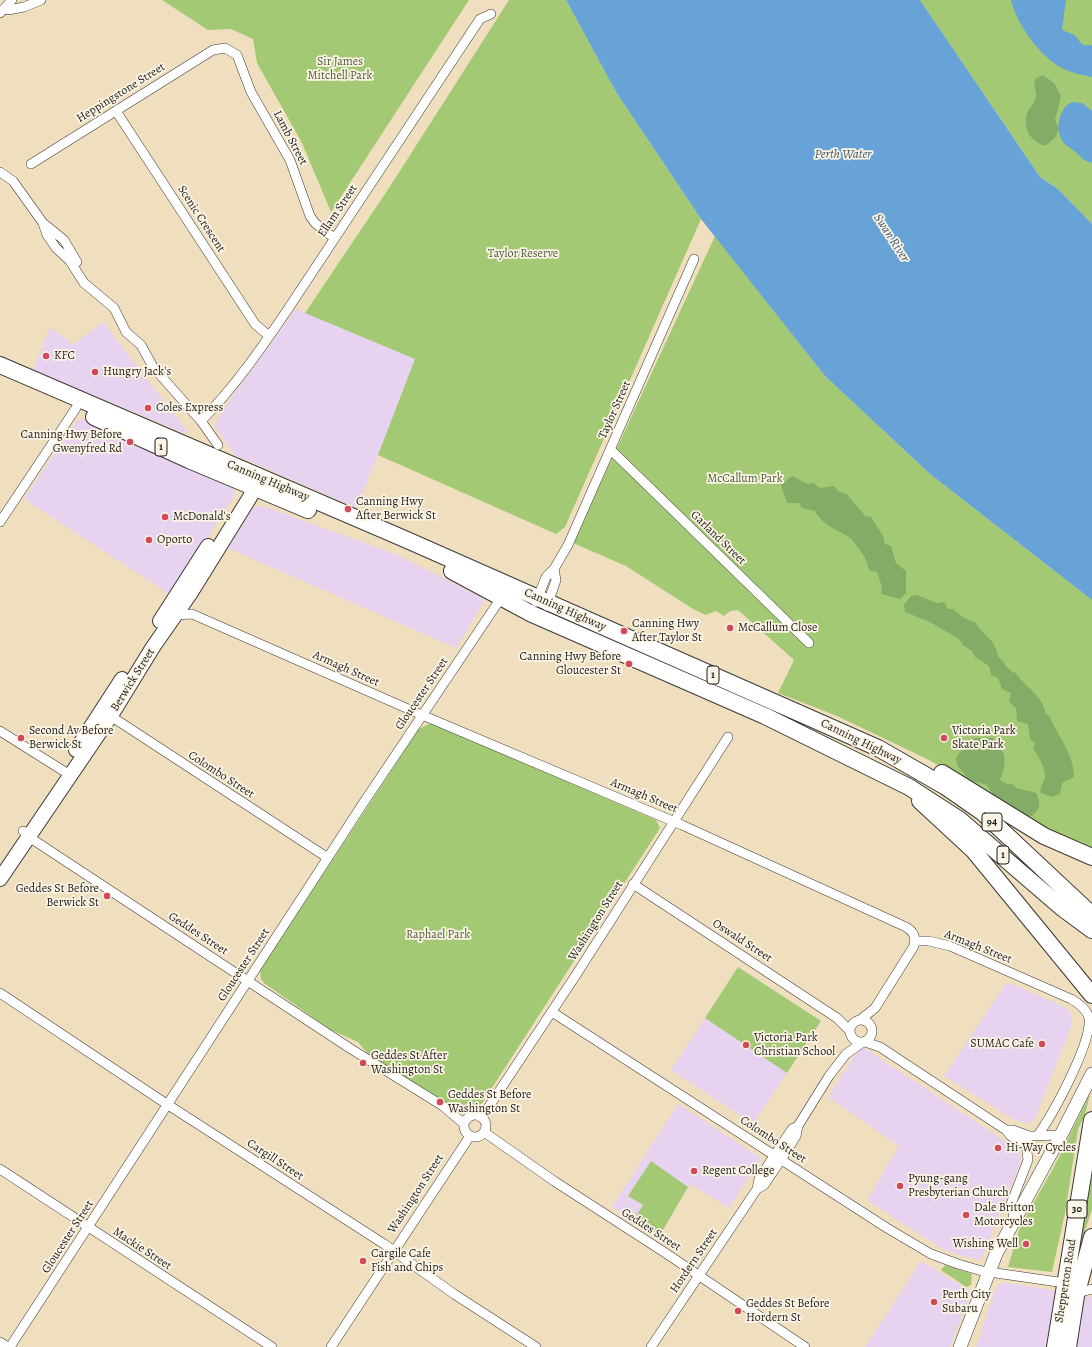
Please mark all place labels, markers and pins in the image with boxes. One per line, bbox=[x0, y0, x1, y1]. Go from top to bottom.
place label: KFC bbox=[54, 349, 75, 363]
marker: KFC bbox=[41, 351, 51, 361]
place label: Hungry Jack's bbox=[103, 365, 171, 379]
marker: Hungry Jack's bbox=[90, 367, 100, 377]
place label: Coles Express bbox=[156, 401, 223, 415]
marker: Coles Express bbox=[143, 403, 153, 413]
place label: Canning Hwy Before Gwenyfred Rd bbox=[21, 428, 122, 456]
marker: Canning Hwy Before Gwenyfred Rd bbox=[125, 437, 135, 447]
place label: Canning Hwy After Berwick St bbox=[356, 495, 436, 523]
marker: Canning Hwy After Berwick St bbox=[343, 504, 353, 514]
place label: McDonald's bbox=[173, 510, 231, 524]
marker: McDonald's bbox=[160, 512, 170, 522]
place label: Oporto bbox=[157, 533, 192, 547]
marker: Oporto bbox=[144, 535, 154, 545]
place label: Canning Hwy After Taylor St bbox=[632, 617, 702, 645]
place label: McCallum Close bbox=[738, 621, 817, 635]
marker: McCallum Close bbox=[725, 623, 735, 633]
marker: Canning Hwy After Taylor St bbox=[619, 626, 629, 636]
place label: Canning Hwy Before Gloucester St bbox=[520, 650, 621, 678]
marker: Canning Hwy Before Gloucester St bbox=[624, 659, 634, 669]
place label: Second Av Before Berwick St bbox=[29, 724, 113, 752]
place label: Victoria Park Skate Park bbox=[952, 724, 1016, 752]
marker: Second Av Before Berwick St bbox=[16, 733, 26, 743]
marker: Victoria Park Skate Park bbox=[939, 733, 949, 743]
place label: Geddes St Before Berwick St bbox=[16, 882, 99, 910]
marker: Geddes St Before Berwick St bbox=[102, 891, 112, 901]
place label: Victoria Park Christian School bbox=[754, 1031, 835, 1059]
place label: SUMAC Cafe bbox=[970, 1037, 1034, 1051]
marker: SUMAC Cafe bbox=[1037, 1039, 1047, 1049]
marker: Victoria Park Christian School bbox=[741, 1040, 751, 1050]
place label: Geddes St After Washington St bbox=[371, 1049, 447, 1077]
marker: Geddes St After Washington St bbox=[358, 1058, 368, 1068]
place label: Geddes St Before Washington St bbox=[448, 1088, 531, 1116]
marker: Geddes St Before Washington St bbox=[435, 1097, 445, 1107]
place label: Hi-Way Cycles bbox=[1006, 1141, 1076, 1155]
marker: Hi-Way Cycles bbox=[993, 1143, 1003, 1153]
place label: Regent College bbox=[702, 1164, 774, 1178]
marker: Regent College bbox=[689, 1166, 699, 1176]
place label: Pyung-gang Presbyterian Church bbox=[908, 1172, 1009, 1200]
marker: Pyung-gang Presbyterian Church bbox=[895, 1181, 905, 1191]
place label: Dale Britton Motorcycles bbox=[974, 1201, 1034, 1229]
marker: Dale Britton Motorcycles bbox=[961, 1210, 971, 1220]
place label: Wishing Well bbox=[953, 1237, 1018, 1251]
marker: Wishing Well bbox=[1021, 1239, 1031, 1249]
place label: Cargile Cafe Fish and Chips bbox=[371, 1247, 443, 1275]
marker: Cargile Cafe Fish and Chips bbox=[358, 1256, 368, 1266]
place label: Perth City Subaru bbox=[942, 1288, 991, 1316]
place label: Geddes St Before Hordern St bbox=[746, 1297, 829, 1325]
marker: Perth City Subaru bbox=[929, 1297, 939, 1307]
marker: Geddes St Before Hordern St bbox=[733, 1306, 743, 1316]

